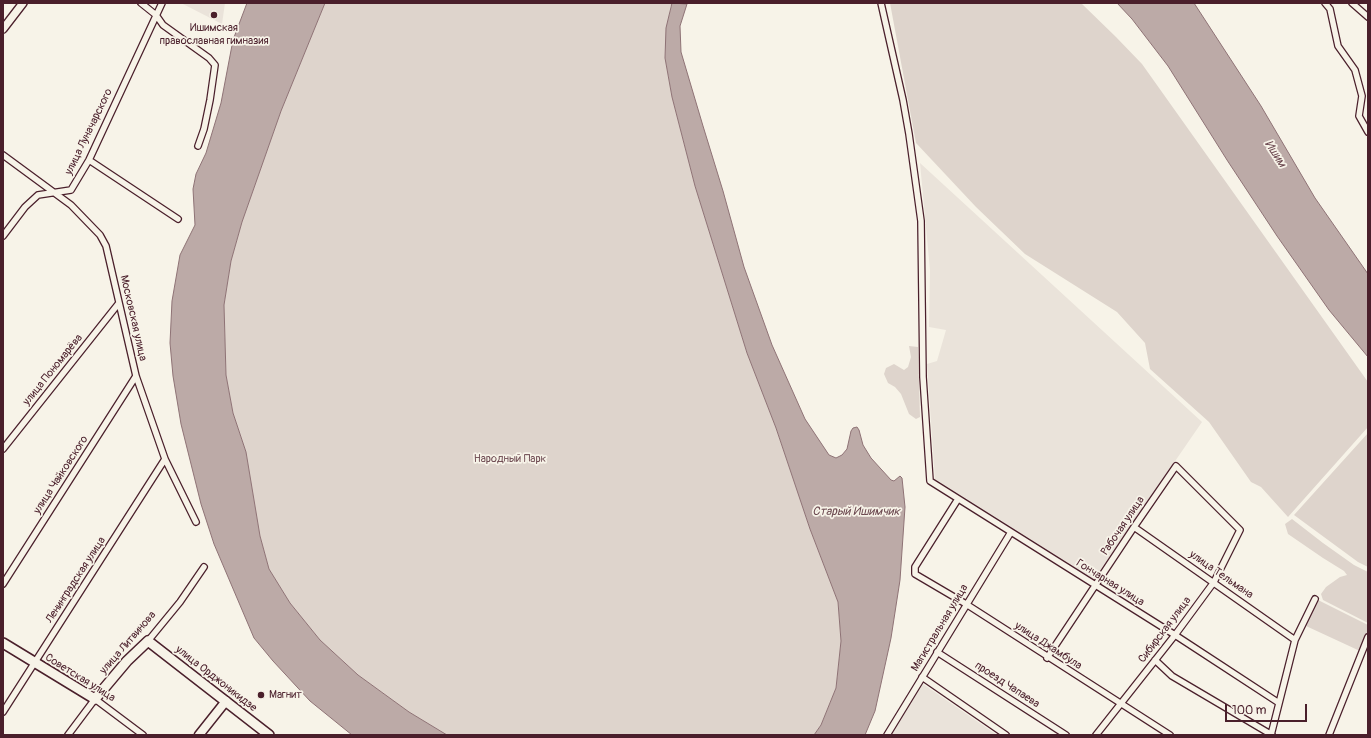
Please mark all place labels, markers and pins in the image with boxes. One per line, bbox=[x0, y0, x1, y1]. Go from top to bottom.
marker: Ишимская православная гимназия bbox=[209, 10, 219, 20]
place label: Ишимская православная гимназия bbox=[159, 21, 269, 47]
place label: Магнит bbox=[269, 688, 302, 702]
marker: Магнит bbox=[256, 690, 266, 700]

